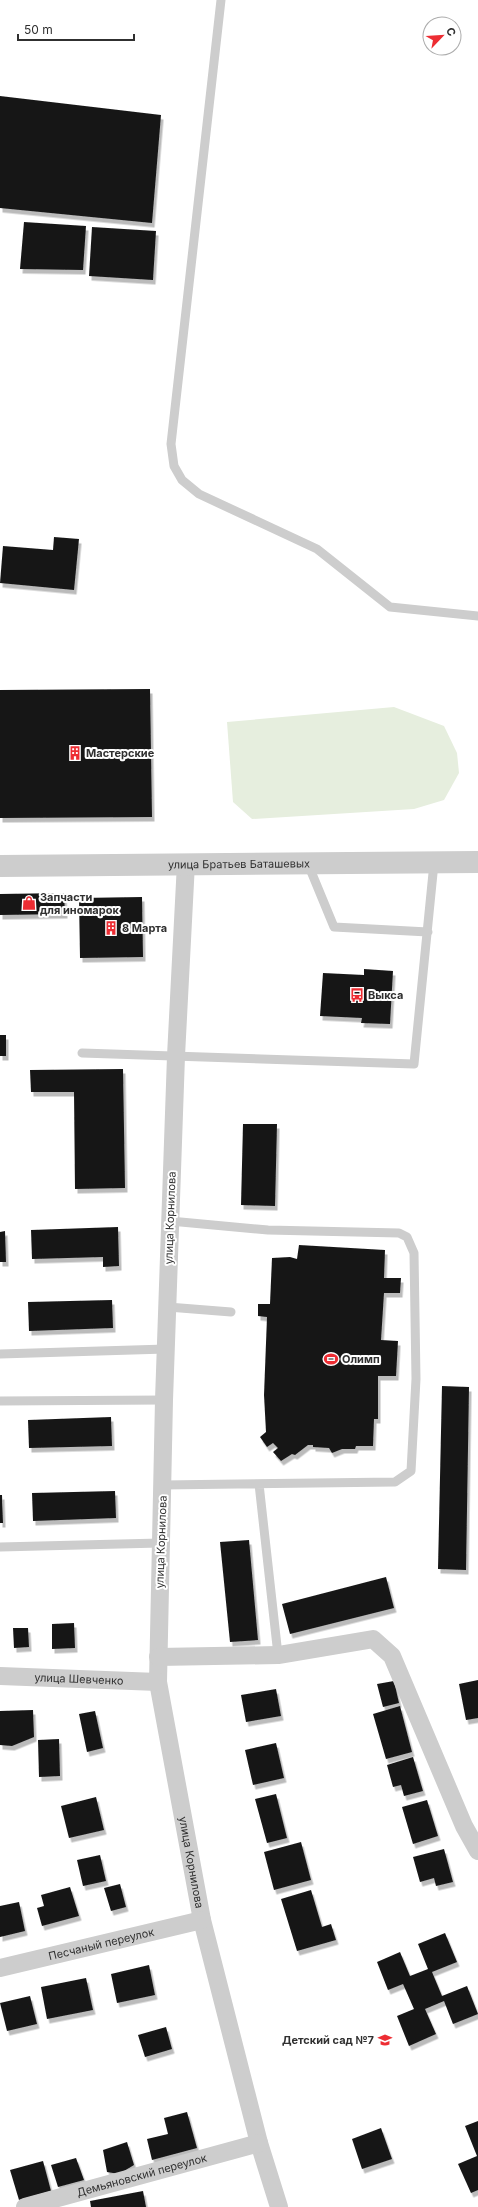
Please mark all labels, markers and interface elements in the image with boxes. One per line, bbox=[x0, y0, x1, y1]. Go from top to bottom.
scale bar bbox=[18, 16, 134, 42]
north arrow bbox=[422, 16, 462, 56]
text: 50 m bbox=[24, 22, 53, 37]
text: С bbox=[443, 25, 459, 38]
building icon: Мастерские bbox=[67, 745, 83, 761]
place label: Мастерские bbox=[86, 746, 155, 760]
street label: улица Братьев Баташевых bbox=[168, 856, 310, 872]
place label: Запчасти для иномарок bbox=[40, 890, 119, 917]
shop icon: Запчасти для иномарок bbox=[21, 895, 37, 911]
building icon: 8 Марта bbox=[103, 920, 119, 936]
place label: 8 Марта bbox=[122, 921, 167, 935]
bus stop icon: Выкса bbox=[349, 987, 365, 1003]
place label: Выкса bbox=[368, 988, 403, 1002]
street label: улица Корнилова bbox=[161, 1171, 179, 1265]
sports icon: Олимп bbox=[323, 1351, 339, 1367]
place label: Олимп bbox=[342, 1352, 380, 1366]
street label: улица Корнилова bbox=[152, 1495, 170, 1589]
street label: улица Шевченко bbox=[34, 1670, 124, 1688]
street label: улица Корнилова bbox=[176, 1815, 207, 1909]
street label: Песчаный переулок bbox=[47, 1925, 155, 1963]
school or university icon: Детский сад №7 bbox=[377, 2032, 393, 2048]
place label: Детский сад №7 bbox=[282, 2033, 374, 2047]
street label: Демьяновский переулок bbox=[75, 2151, 208, 2200]

